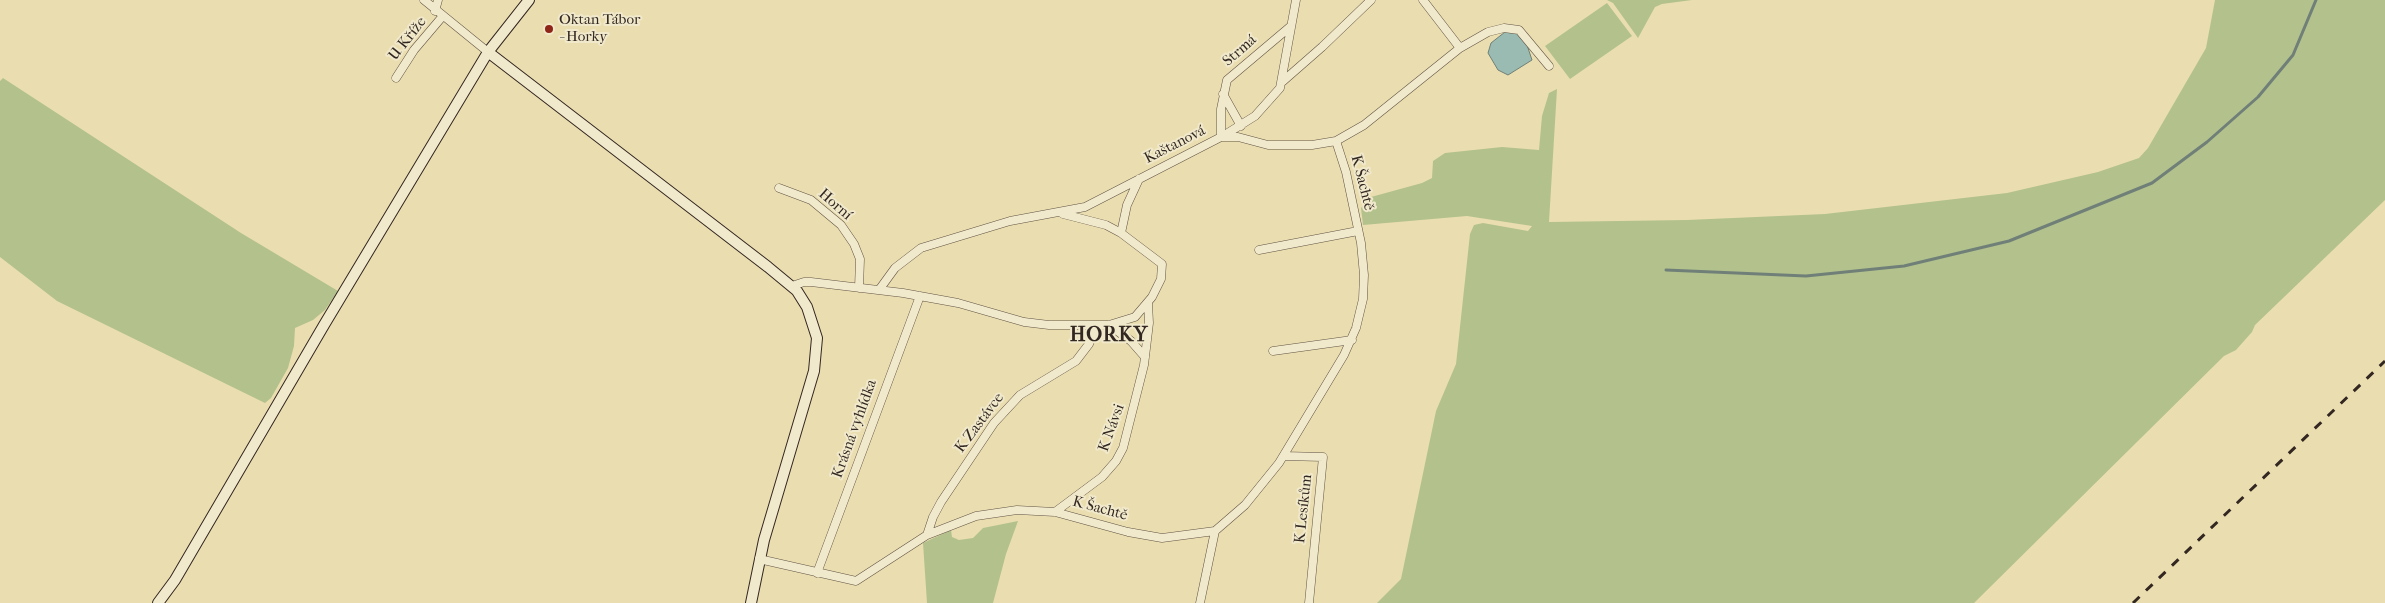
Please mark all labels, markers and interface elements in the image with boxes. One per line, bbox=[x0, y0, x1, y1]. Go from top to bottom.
place label: Oktan Tábor - Horky bbox=[559, 11, 640, 46]
street label: U Kříže bbox=[385, 14, 431, 64]
marker: Oktan Tábor - Horky bbox=[543, 23, 555, 35]
street label: Strmá bbox=[1219, 31, 1261, 71]
street label: Kaštanová bbox=[1141, 122, 1209, 168]
street label: K Šachtě bbox=[1346, 153, 1378, 213]
street label: Horní bbox=[814, 186, 856, 224]
district label: HORKY bbox=[1069, 324, 1149, 348]
street label: Krásná vyhlídka bbox=[829, 377, 881, 481]
street label: K Zastávce bbox=[952, 390, 1008, 456]
street label: K Návsi bbox=[1095, 402, 1129, 454]
street label: K Lesíkům bbox=[1291, 474, 1317, 544]
street label: K Šachtě bbox=[1070, 493, 1130, 525]

